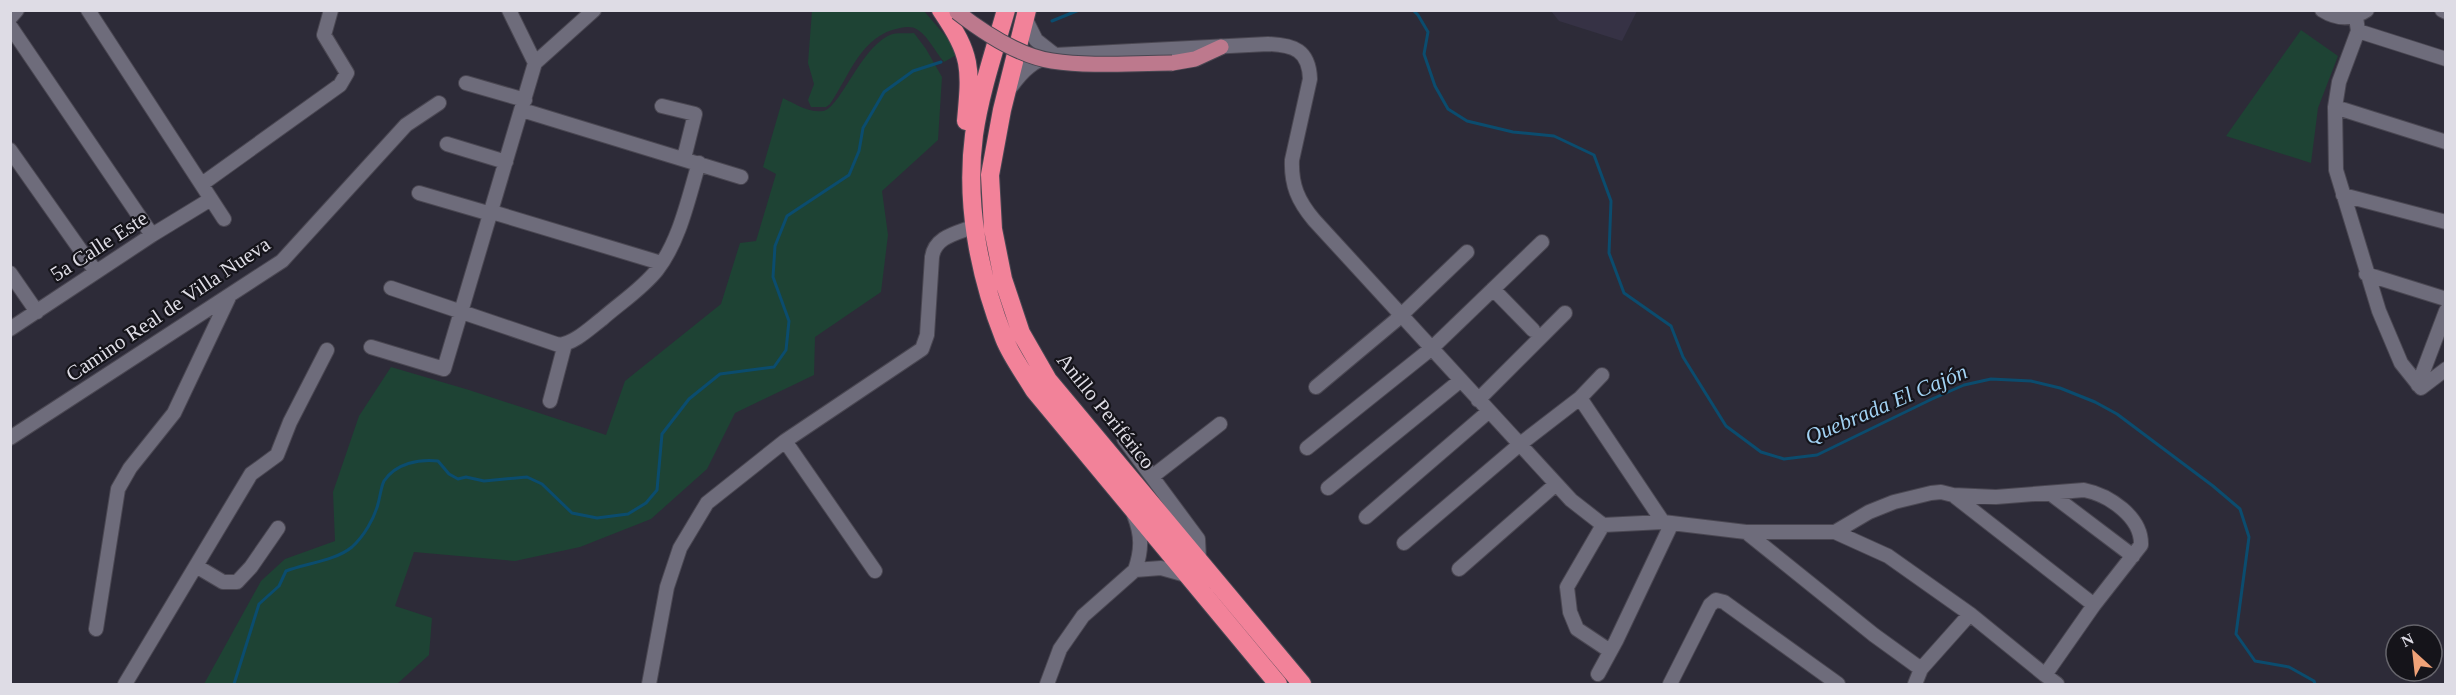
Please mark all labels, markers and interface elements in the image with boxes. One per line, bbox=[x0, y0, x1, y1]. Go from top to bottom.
street label: 5a Calle Este bbox=[46, 206, 152, 286]
street label: Camino Real de Villa Nueva bbox=[61, 231, 275, 386]
street label: Anillo Periférico bbox=[1052, 348, 1160, 474]
water label: Quebrada El Cajón bbox=[1801, 359, 1971, 449]
north arrow bbox=[2384, 623, 2444, 683]
text: N bbox=[2398, 630, 2417, 650]

